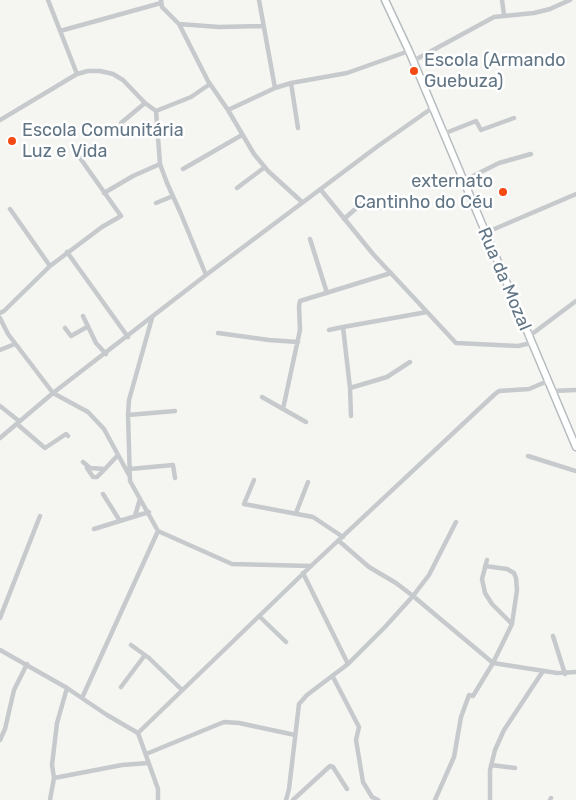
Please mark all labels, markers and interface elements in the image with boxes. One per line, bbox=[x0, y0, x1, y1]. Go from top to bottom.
place label: Escola (Armando Guebuza) bbox=[424, 50, 565, 92]
marker: Escola (Armando Guebuza) bbox=[408, 65, 420, 77]
place label: Escola Comunitária Luz e Vida bbox=[22, 120, 184, 162]
marker: Escola Comunitária Luz e Vida bbox=[6, 135, 18, 147]
place label: externato Cantinho do Céu bbox=[354, 171, 493, 213]
marker: externato Cantinho do Céu bbox=[497, 186, 509, 198]
street label: Rua da Mozal bbox=[473, 224, 535, 334]

